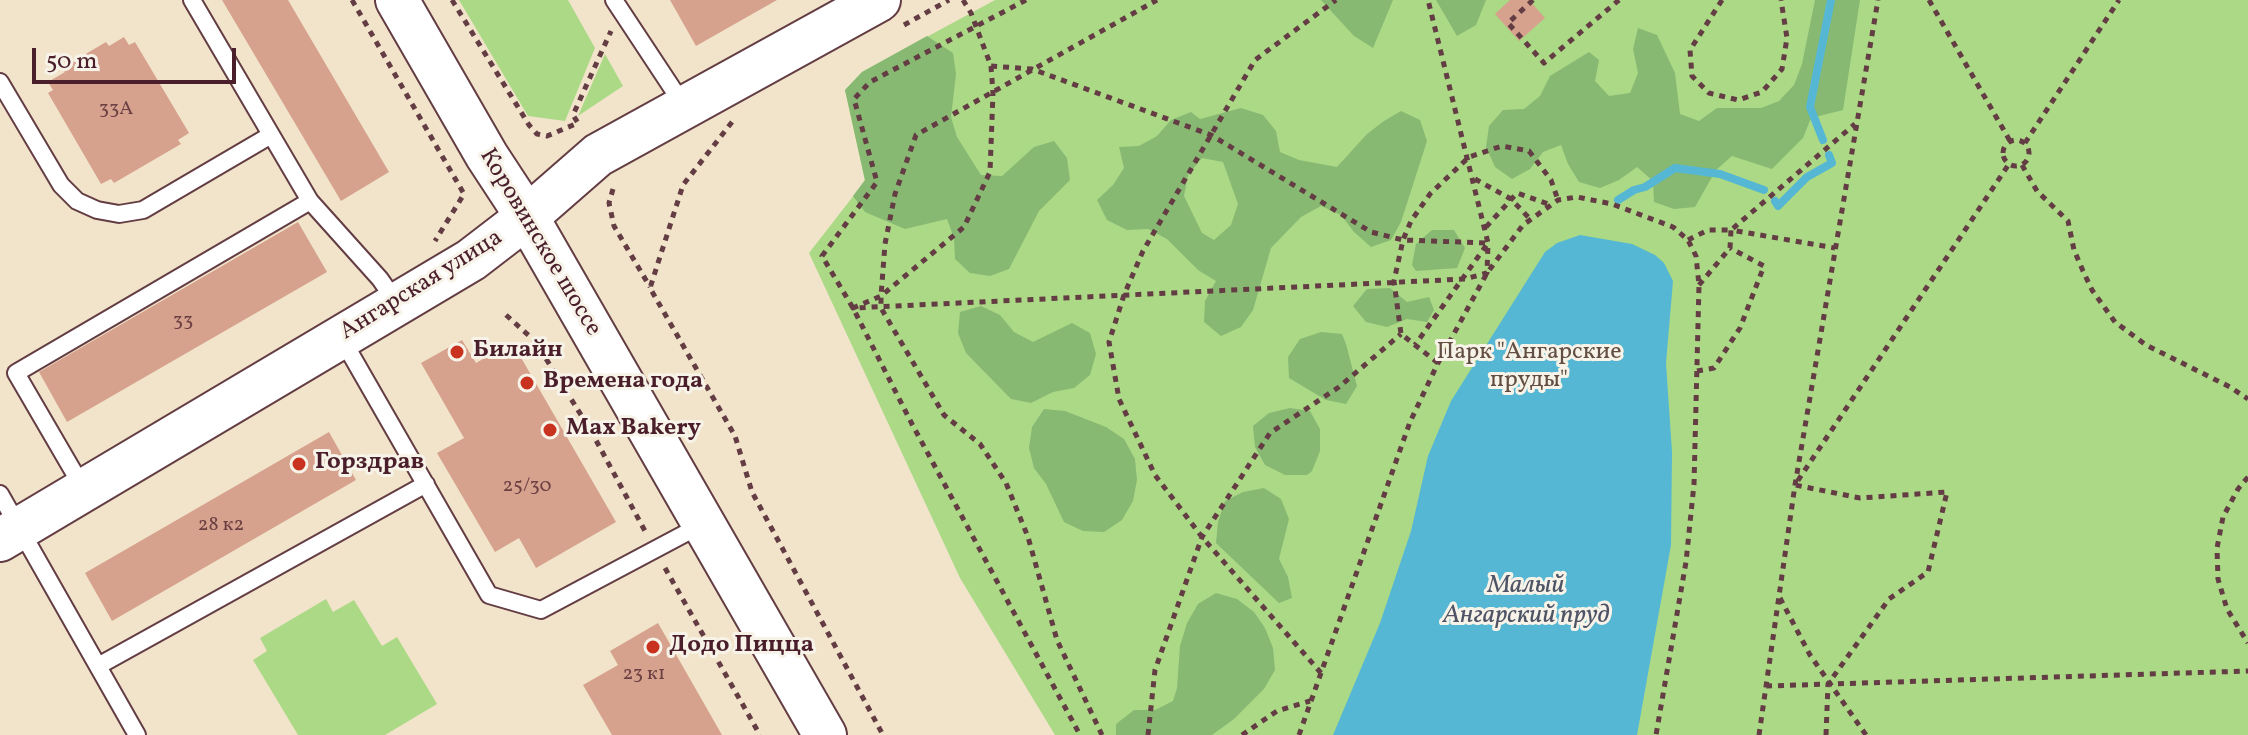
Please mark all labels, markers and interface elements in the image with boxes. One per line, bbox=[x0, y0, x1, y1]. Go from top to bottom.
scale bar bbox=[36, 32, 240, 82]
text: 50 m bbox=[46, 45, 98, 79]
house number: 33А bbox=[99, 98, 133, 122]
street label: Коровинское шоссе bbox=[472, 144, 606, 342]
street label: Ангарская улица bbox=[335, 224, 509, 348]
house number: 33 bbox=[173, 310, 193, 334]
place label: Билайн bbox=[473, 338, 563, 366]
park label: Парк "Ангарские пруды" bbox=[1436, 340, 1622, 396]
marker: Билайн bbox=[448, 343, 466, 361]
place label: Времена года bbox=[543, 369, 703, 397]
marker: Времена года bbox=[518, 374, 536, 392]
place label: Max Bakery bbox=[566, 416, 701, 444]
marker: Max Bakery bbox=[541, 421, 559, 439]
place label: Горздрав bbox=[315, 450, 424, 478]
marker: Горздрав bbox=[290, 455, 308, 473]
house number: 25/30 bbox=[503, 475, 551, 499]
house number: 28 к2 bbox=[198, 514, 244, 538]
water label: Малый Ангарский пруд bbox=[1443, 571, 1609, 632]
place label: Додо Пицца bbox=[669, 633, 814, 661]
marker: Додо Пицца bbox=[644, 638, 662, 656]
house number: 23 к1 bbox=[623, 663, 665, 687]

